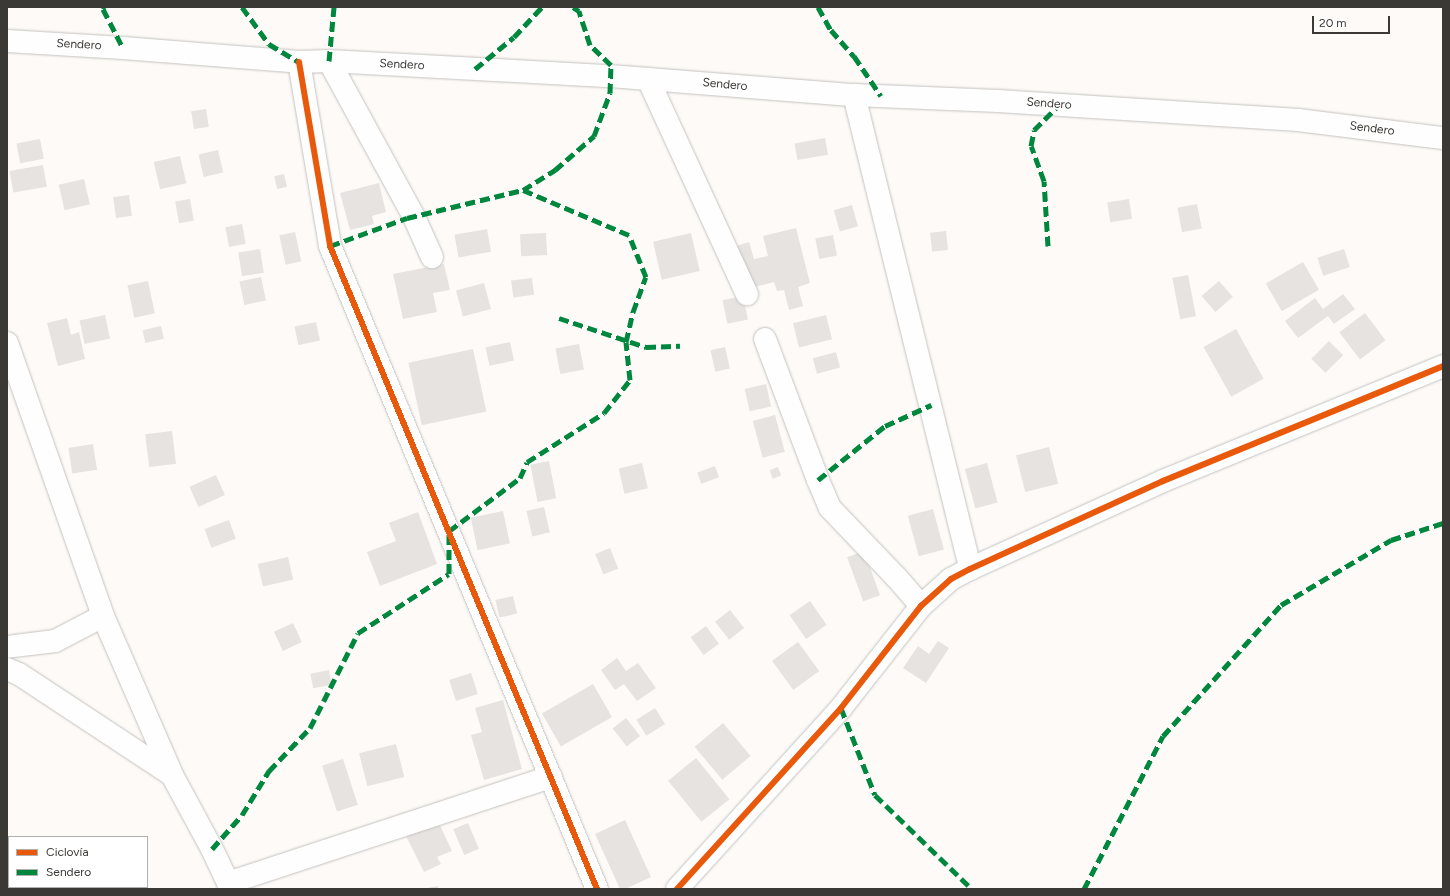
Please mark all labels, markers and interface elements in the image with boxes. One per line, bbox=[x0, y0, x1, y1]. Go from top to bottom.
scale bar bbox=[1314, 8, 1392, 34]
text: 20 m bbox=[1319, 16, 1347, 30]
street label: Sendero bbox=[56, 37, 102, 53]
street label: Sendero bbox=[379, 57, 425, 73]
street label: Sendero bbox=[702, 76, 748, 94]
street label: Sendero bbox=[1026, 95, 1072, 113]
street label: Sendero bbox=[1349, 119, 1395, 139]
legend bbox=[8, 836, 148, 888]
text: Ciclovía bbox=[46, 845, 89, 859]
text: Sendero bbox=[46, 865, 91, 879]

